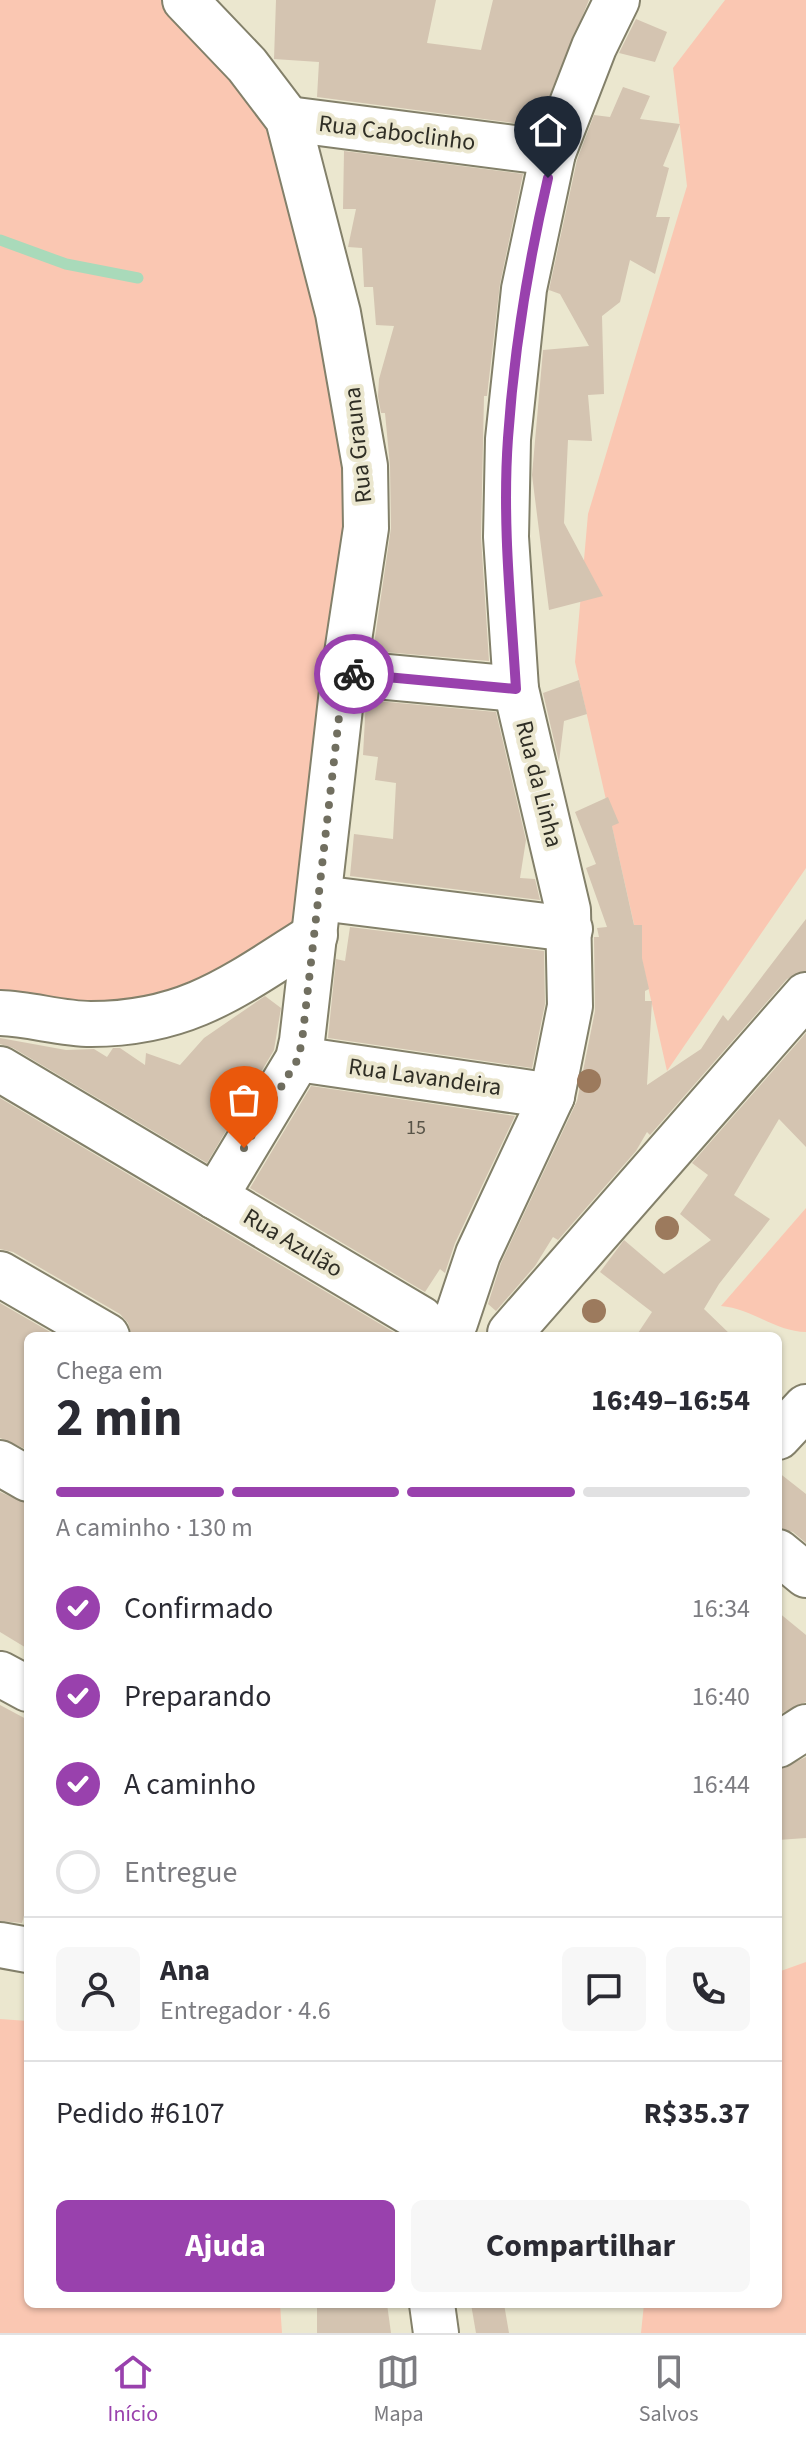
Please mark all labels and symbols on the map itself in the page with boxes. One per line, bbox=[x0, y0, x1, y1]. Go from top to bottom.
pin bbox=[514, 96, 582, 178]
street label: Rua Caboclinho bbox=[317, 106, 477, 160]
street label: Rua Grauna bbox=[335, 385, 381, 505]
courier bbox=[314, 634, 394, 714]
street label: Rua da Linha bbox=[506, 717, 572, 851]
street label: Rua Lavandeira bbox=[346, 1049, 504, 1105]
pin bbox=[210, 1066, 278, 1148]
house number: 15 bbox=[406, 1114, 426, 1142]
street label: Rua Azulão bbox=[236, 1199, 350, 1287]

